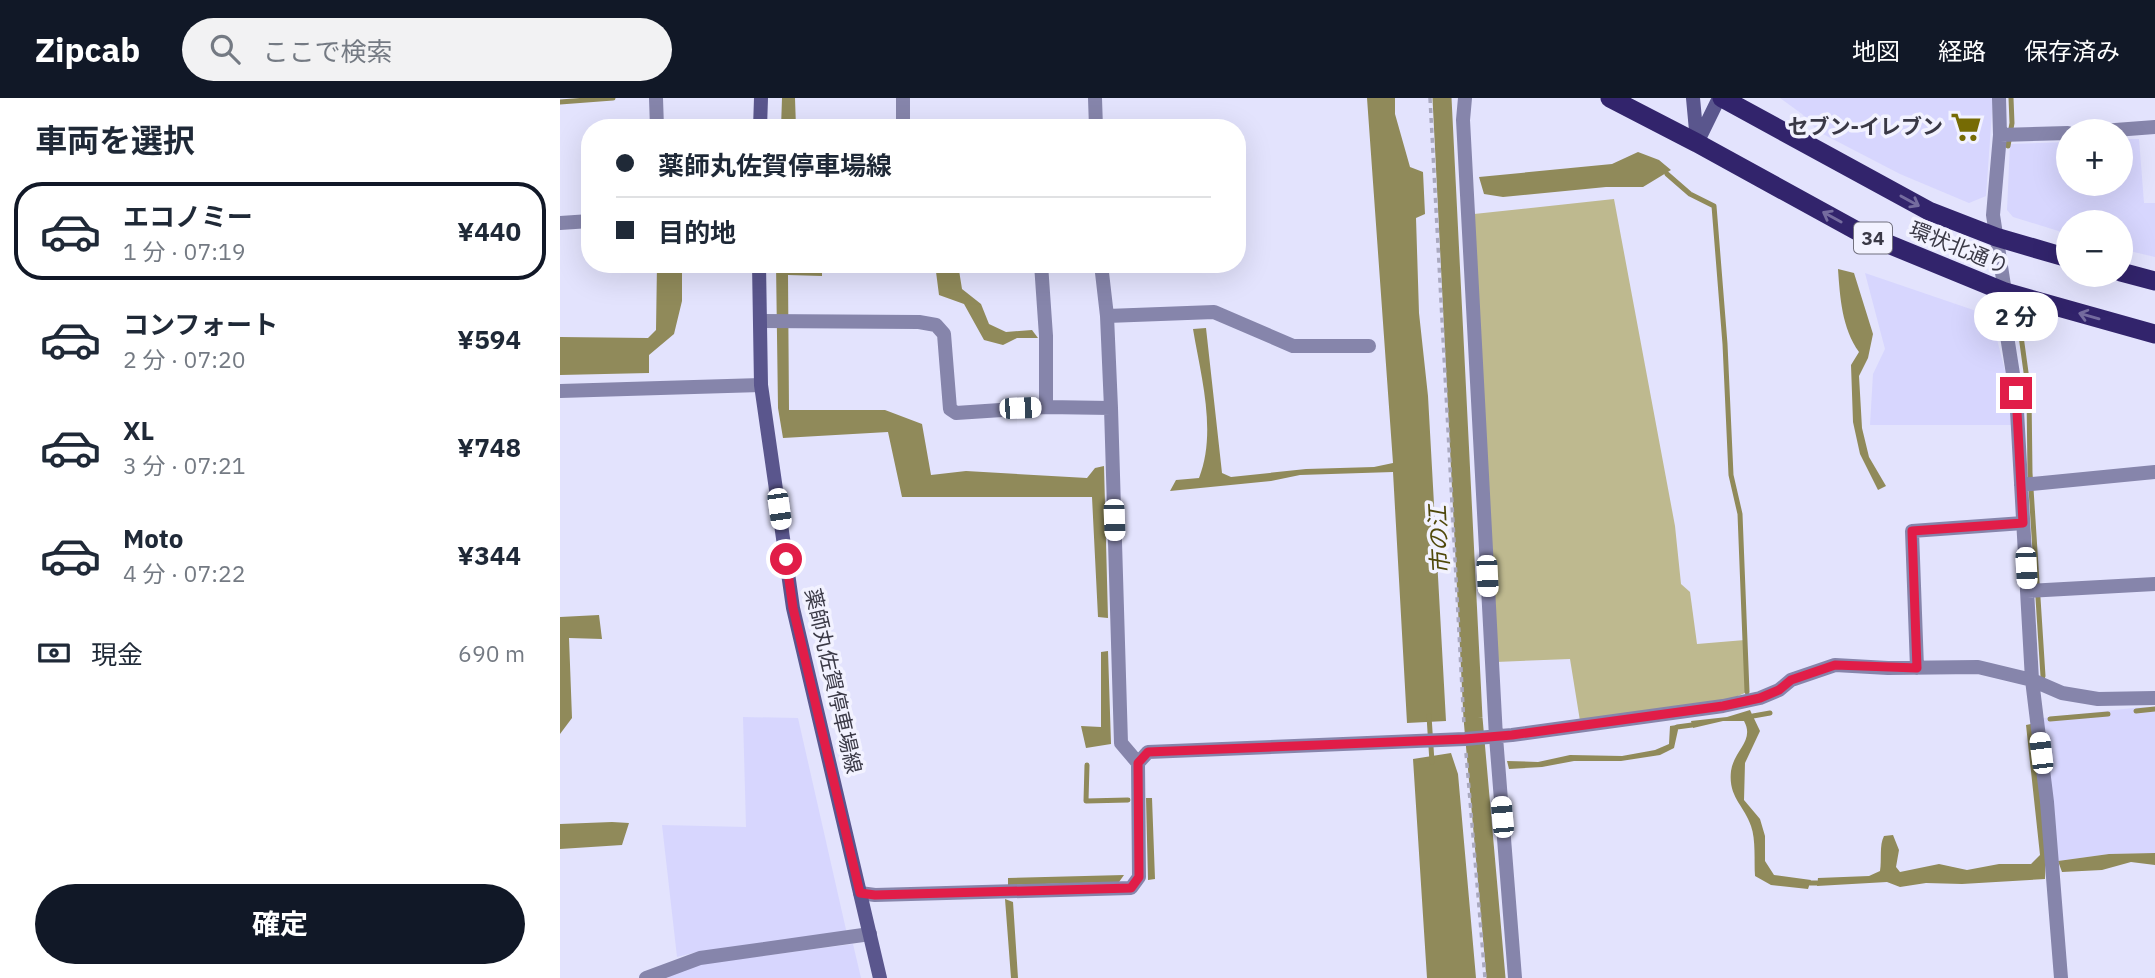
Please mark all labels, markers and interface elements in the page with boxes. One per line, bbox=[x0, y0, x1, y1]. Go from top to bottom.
search box bbox=[182, 18, 672, 81]
text: Zipcab bbox=[35, 28, 140, 71]
icon: search bbox=[206, 30, 244, 68]
text: ここで検索 bbox=[262, 34, 392, 68]
text: 地図 bbox=[1852, 35, 1900, 67]
text: 経路 bbox=[1938, 35, 1986, 67]
text: 保存済み bbox=[2024, 35, 2120, 67]
supermarket icon: セブン-イレブン bbox=[1949, 110, 1983, 144]
place label: セブン-イレブン bbox=[1788, 112, 1943, 140]
text: 車両を選択 bbox=[35, 119, 195, 161]
map controls bbox=[2056, 119, 2133, 287]
button: + bbox=[2056, 119, 2133, 196]
text: 薬師丸佐賀停車場線 bbox=[658, 148, 892, 182]
one-way arrow bbox=[1900, 194, 1920, 208]
text: エコノミー bbox=[123, 199, 253, 233]
icon: car bbox=[39, 200, 102, 263]
one-way arrow bbox=[1822, 210, 1842, 224]
button: − bbox=[2056, 210, 2133, 287]
text: ¥440 bbox=[457, 214, 521, 248]
street label: 環状北通り bbox=[1905, 214, 2013, 280]
text: 目的地 bbox=[658, 215, 736, 249]
road number: 34 bbox=[1854, 222, 1892, 254]
text: 1 分 · 07:19 bbox=[123, 236, 246, 266]
callout: 2 分 bbox=[1974, 292, 2058, 341]
text: 2 分 bbox=[1995, 301, 2037, 331]
text: コンフォート bbox=[123, 307, 278, 341]
icon: car bbox=[39, 308, 102, 371]
one-way arrow bbox=[2079, 309, 2101, 322]
text: ¥594 bbox=[457, 322, 521, 356]
text: 2 分 · 07:20 bbox=[123, 344, 246, 374]
route end bbox=[2000, 377, 2032, 409]
car bbox=[999, 397, 1042, 419]
text: XL bbox=[123, 413, 154, 447]
icon: car bbox=[39, 416, 102, 479]
text: ¥748 bbox=[457, 430, 521, 464]
text: 3 分 · 07:21 bbox=[123, 450, 246, 480]
car bbox=[766, 487, 793, 531]
car bbox=[1103, 499, 1126, 541]
water label: 市の江 bbox=[1421, 502, 1455, 575]
text: Moto bbox=[123, 521, 183, 555]
icon: car bbox=[39, 524, 102, 587]
text: ¥344 bbox=[457, 538, 521, 572]
route start bbox=[770, 543, 802, 575]
car bbox=[2015, 546, 2038, 590]
car bbox=[1476, 554, 1499, 598]
text: 4 分 · 07:22 bbox=[123, 558, 246, 588]
street label: 薬師丸佐賀停車場線 bbox=[799, 586, 869, 776]
icon: cash bbox=[35, 634, 73, 672]
text: 現金 bbox=[91, 637, 143, 671]
text: 690 m bbox=[458, 638, 525, 668]
car bbox=[2029, 731, 2054, 775]
car bbox=[1490, 795, 1515, 839]
button: 確定 bbox=[35, 884, 525, 964]

